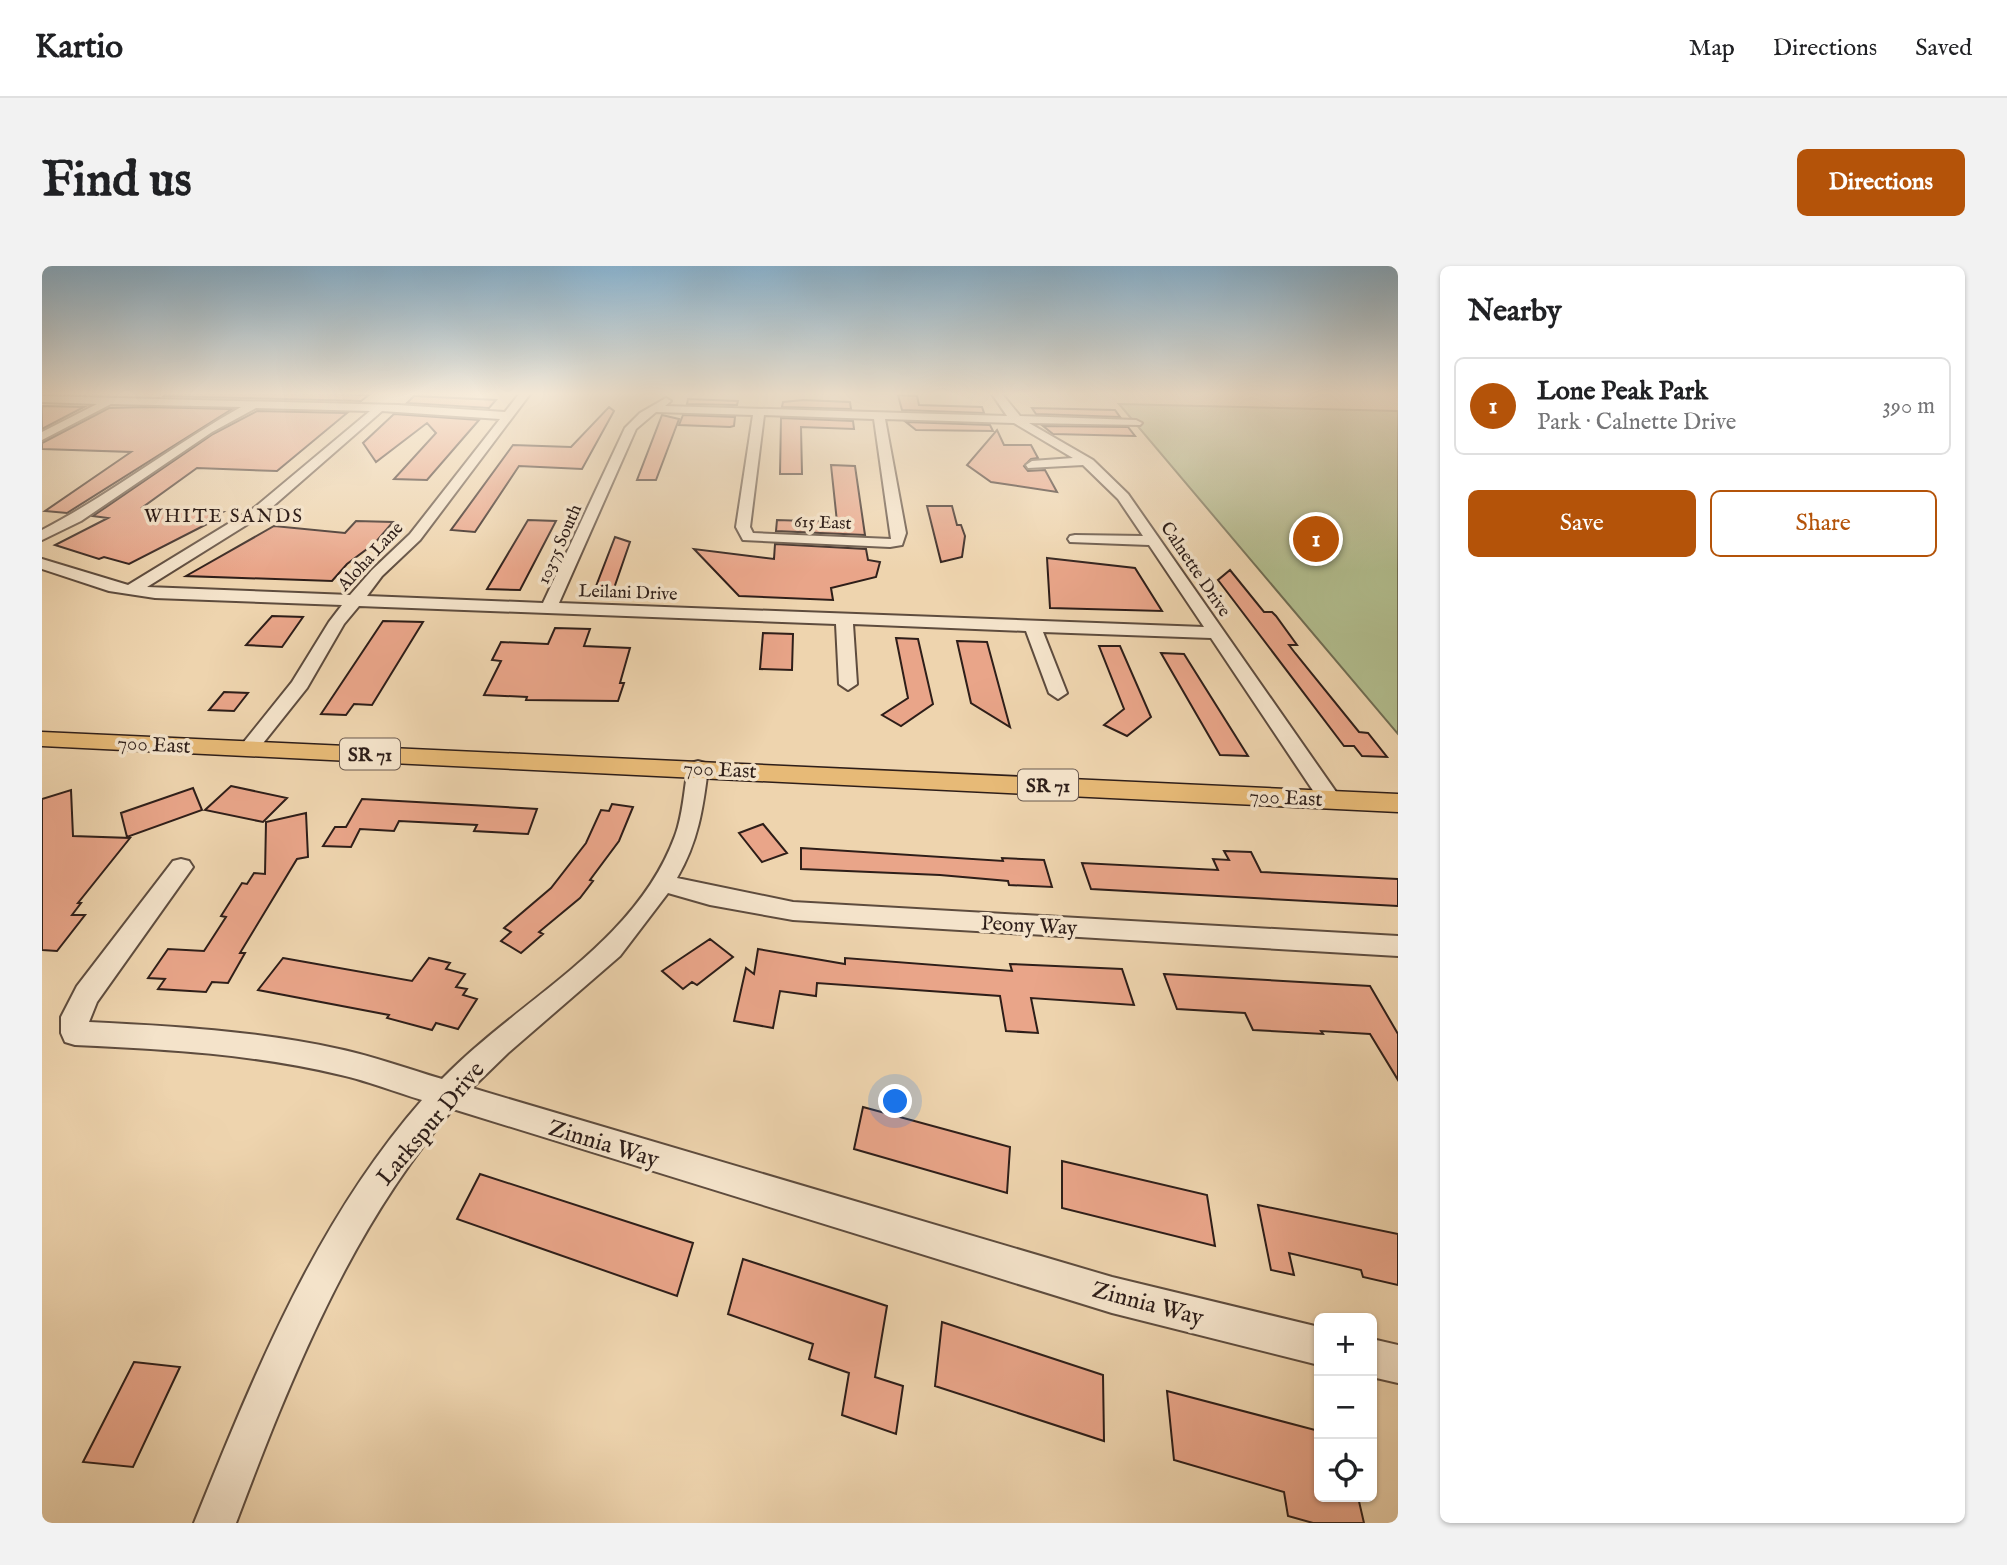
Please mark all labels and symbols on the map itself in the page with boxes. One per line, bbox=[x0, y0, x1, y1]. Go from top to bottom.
street label: 10375 South bbox=[533, 501, 588, 588]
district label: WHITE SANDS bbox=[144, 505, 304, 529]
street label: 615 East bbox=[794, 511, 852, 536]
pin: 1 bbox=[1293, 513, 1339, 565]
street label: Aloha Lane bbox=[333, 518, 409, 597]
street label: Calnette Drive bbox=[1154, 518, 1235, 622]
street label: Leilani Drive bbox=[578, 580, 678, 607]
street label: 700 East bbox=[117, 730, 191, 761]
road number: SR 71 bbox=[340, 738, 400, 769]
street label: 700 East bbox=[683, 755, 757, 786]
road number: SR 71 bbox=[1018, 770, 1078, 800]
street label: 700 East bbox=[1249, 783, 1323, 814]
street label: Peony Way bbox=[980, 910, 1079, 943]
street label: Larkspur Drive bbox=[370, 1056, 492, 1192]
your location bbox=[878, 1084, 912, 1118]
street label: Zinnia Way bbox=[544, 1113, 663, 1176]
street label: Zinnia Way bbox=[1088, 1275, 1207, 1334]

